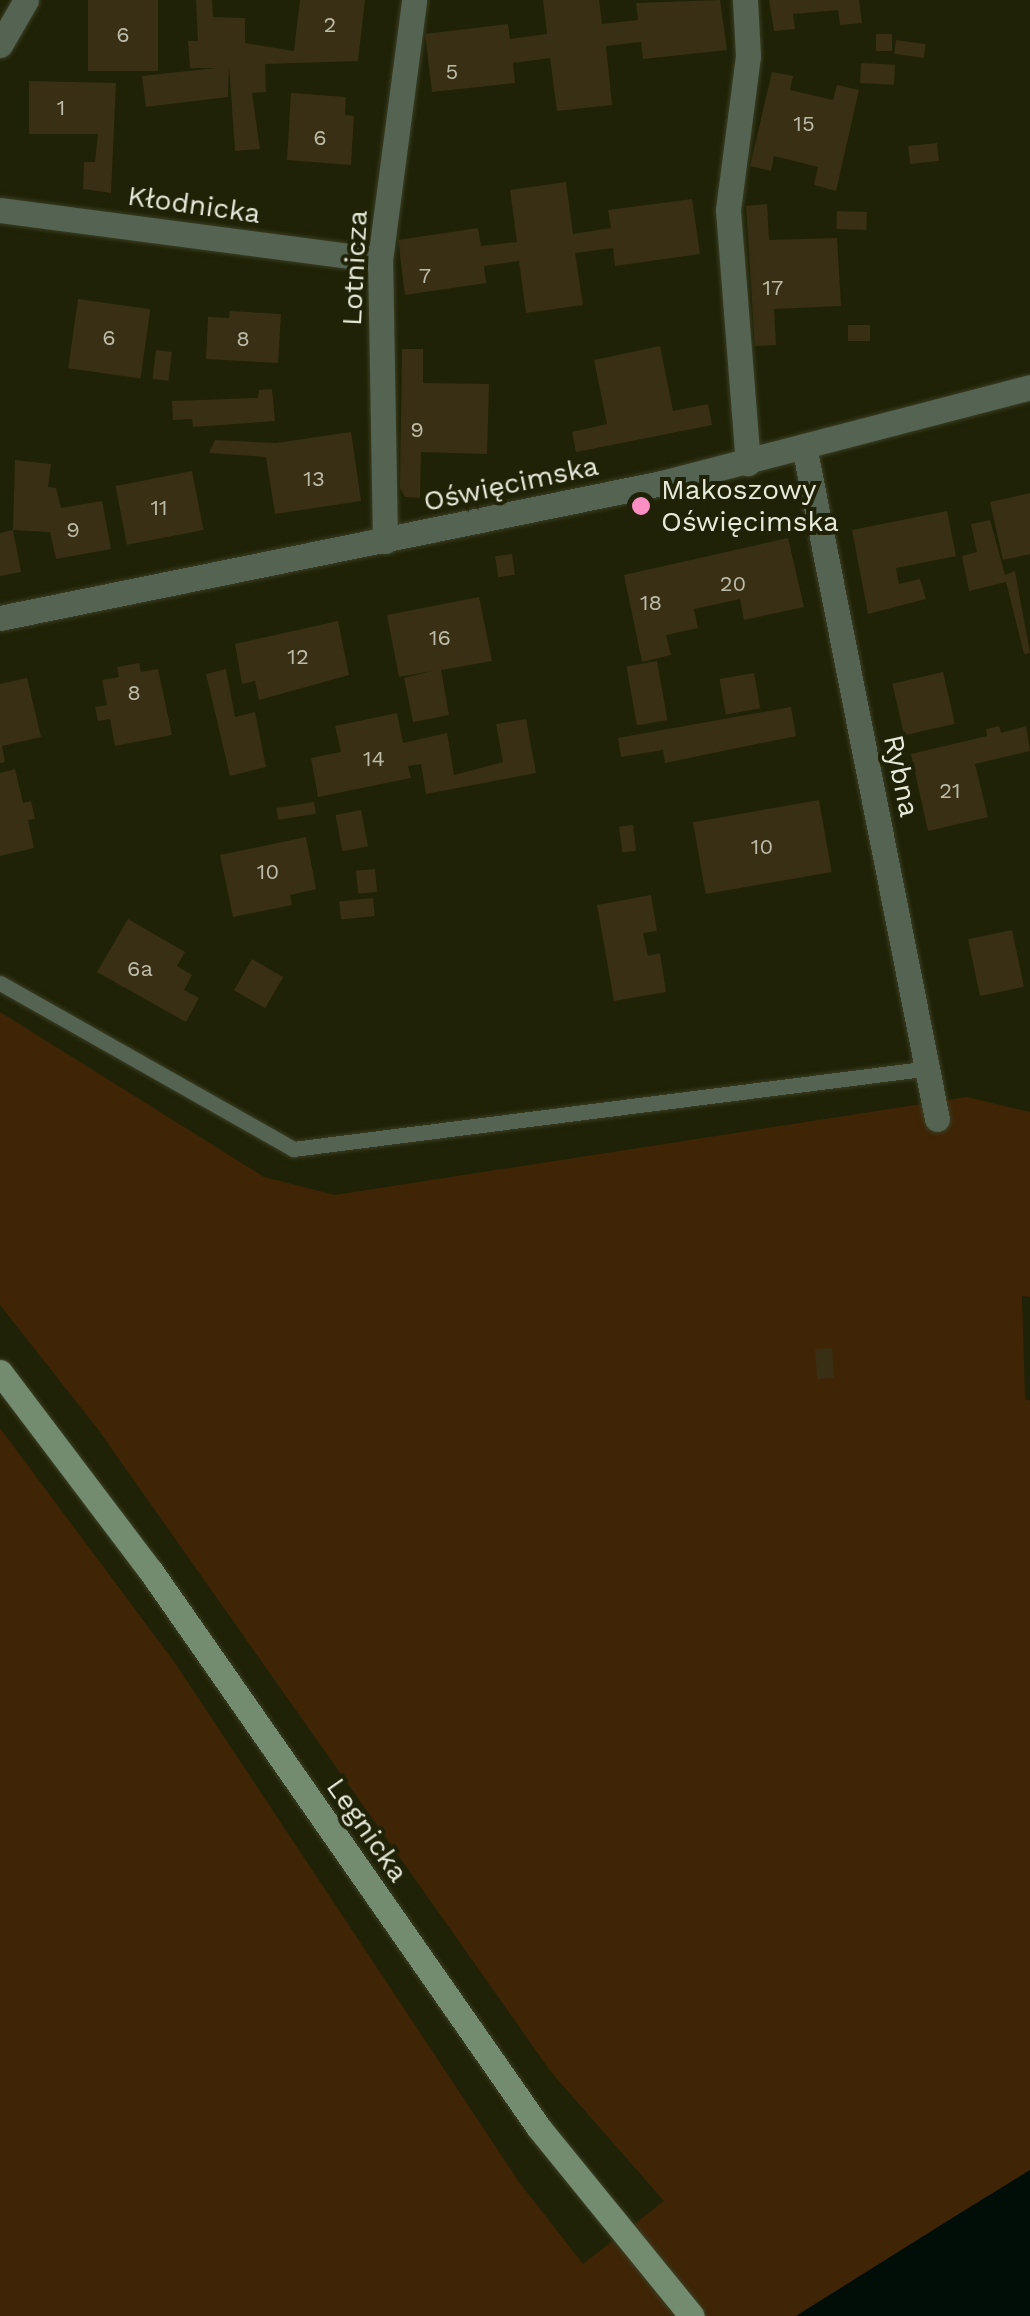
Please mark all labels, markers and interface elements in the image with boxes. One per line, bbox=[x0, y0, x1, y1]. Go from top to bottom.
house number: 2 bbox=[324, 12, 336, 38]
house number: 6 bbox=[116, 22, 130, 48]
house number: 5 bbox=[446, 59, 458, 85]
house number: 1 bbox=[57, 95, 65, 121]
house number: 15 bbox=[793, 111, 815, 137]
house number: 6 bbox=[313, 125, 327, 151]
street label: Kłodnicka bbox=[125, 179, 263, 231]
street label: Lotnicza bbox=[335, 209, 375, 327]
house number: 7 bbox=[419, 263, 431, 289]
house number: 17 bbox=[763, 275, 783, 301]
house number: 6 bbox=[102, 325, 116, 351]
house number: 8 bbox=[236, 326, 250, 352]
house number: 9 bbox=[410, 417, 424, 443]
street label: Oświęcimska bbox=[421, 449, 601, 519]
house number: 13 bbox=[303, 466, 325, 492]
place label: Makoszowy Oświęcimska bbox=[661, 473, 839, 539]
house number: 11 bbox=[150, 495, 168, 521]
marker: Makoszowy Oświęcimska bbox=[630, 495, 652, 517]
house number: 9 bbox=[66, 517, 80, 543]
house number: 20 bbox=[720, 571, 746, 597]
house number: 18 bbox=[640, 590, 662, 616]
house number: 16 bbox=[429, 625, 451, 651]
house number: 12 bbox=[287, 644, 309, 670]
house number: 8 bbox=[127, 680, 141, 706]
street label: Rybna bbox=[876, 732, 926, 820]
house number: 14 bbox=[363, 746, 385, 772]
house number: 21 bbox=[939, 778, 961, 804]
house number: 10 bbox=[751, 834, 773, 860]
house number: 10 bbox=[257, 859, 279, 885]
house number: 6a bbox=[127, 956, 153, 982]
street label: Legnicka bbox=[319, 1772, 415, 1888]

